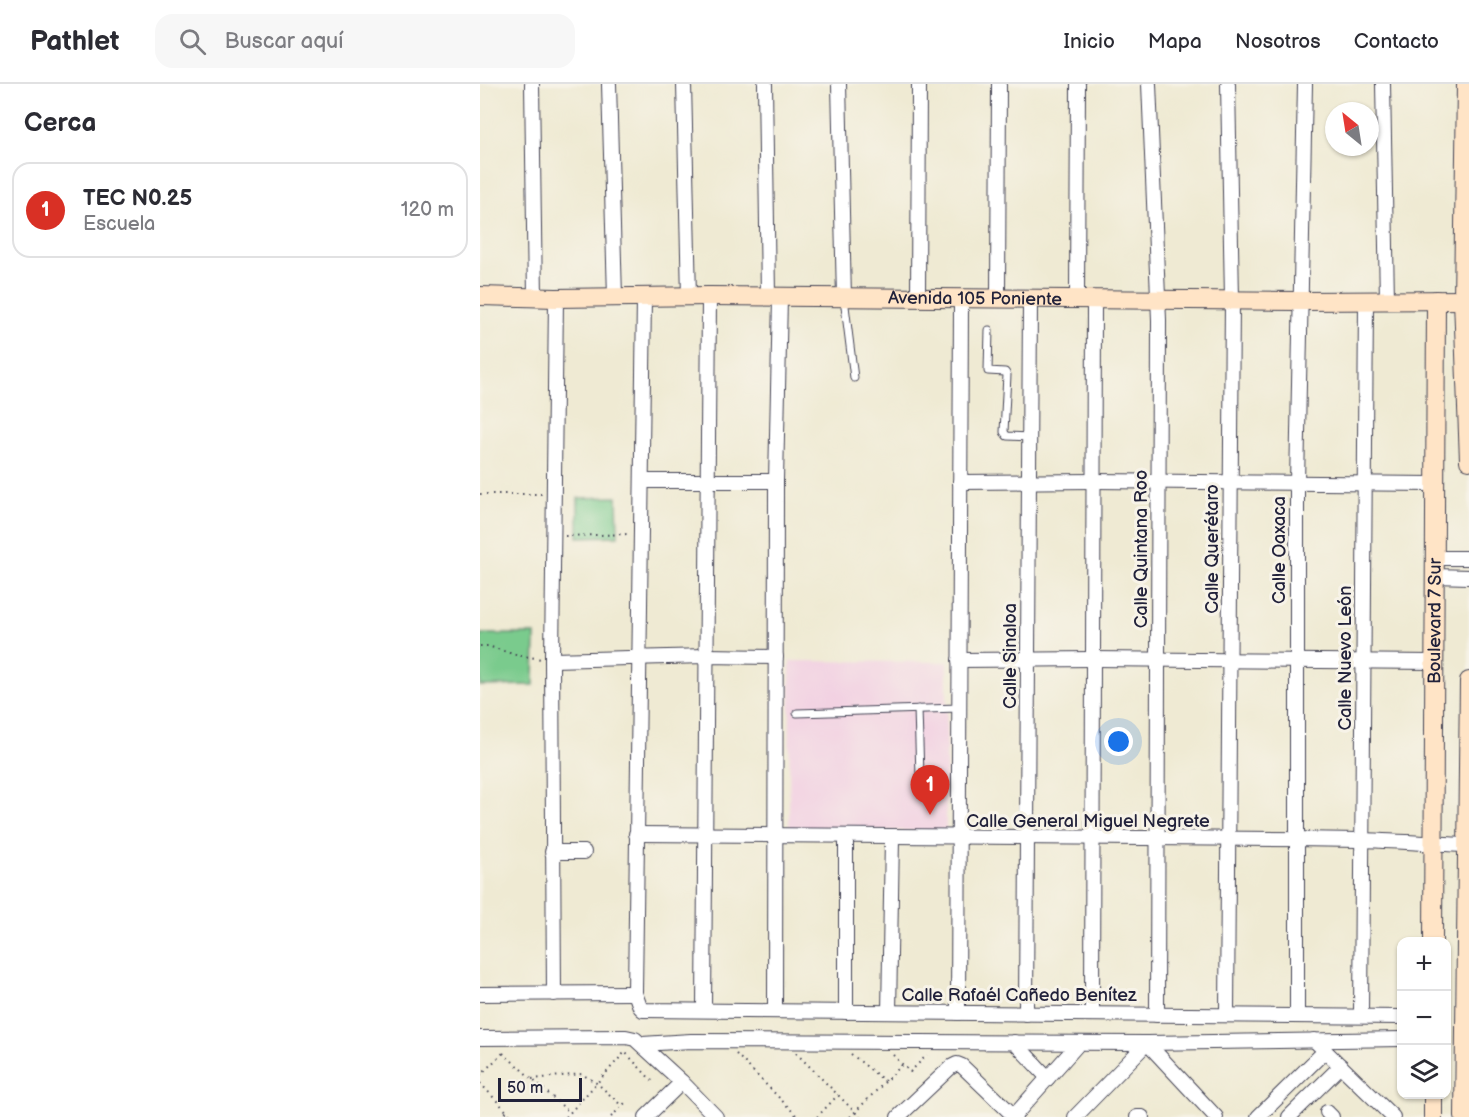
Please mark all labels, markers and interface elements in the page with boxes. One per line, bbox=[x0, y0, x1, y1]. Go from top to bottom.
search box bbox=[155, 14, 575, 68]
text: Pathlet bbox=[30, 25, 119, 58]
icon: search bbox=[176, 25, 209, 58]
text: Buscar aquí bbox=[224, 28, 344, 55]
text: Inicio bbox=[1064, 29, 1115, 54]
text: Mapa bbox=[1148, 29, 1202, 54]
text: Nosotros bbox=[1235, 29, 1321, 54]
text: Contacto bbox=[1354, 29, 1439, 54]
north arrow bbox=[1325, 102, 1379, 156]
text: Cerca bbox=[24, 108, 96, 139]
text: TEC N0.25 bbox=[83, 185, 192, 212]
text: 1 bbox=[41, 198, 50, 222]
text: 120 m bbox=[401, 198, 454, 222]
text: Escuela bbox=[83, 212, 155, 236]
street label: Avenida 105 Poniente bbox=[888, 288, 1062, 310]
street label: Calle Quintana Roo bbox=[1131, 470, 1152, 628]
street label: Calle Querétaro bbox=[1202, 484, 1223, 614]
street label: Calle Oaxaca bbox=[1269, 496, 1290, 604]
street label: Boulevard 7 Sur bbox=[1424, 557, 1446, 684]
street label: Calle Nuevo León bbox=[1335, 586, 1356, 731]
street label: Calle Sinaloa bbox=[1000, 603, 1021, 709]
your location bbox=[1104, 727, 1133, 756]
pin: 1 bbox=[910, 766, 950, 815]
street label: Calle General Miguel Negrete bbox=[966, 811, 1210, 832]
map controls bbox=[1397, 937, 1451, 1099]
button: + bbox=[1397, 937, 1451, 991]
street label: Calle Rafaél Cañedo Benítez bbox=[901, 985, 1137, 1006]
button: − bbox=[1397, 991, 1451, 1045]
button: layers bbox=[1397, 1045, 1451, 1099]
scale bar bbox=[498, 1075, 582, 1102]
text: 50 m bbox=[507, 1079, 543, 1098]

